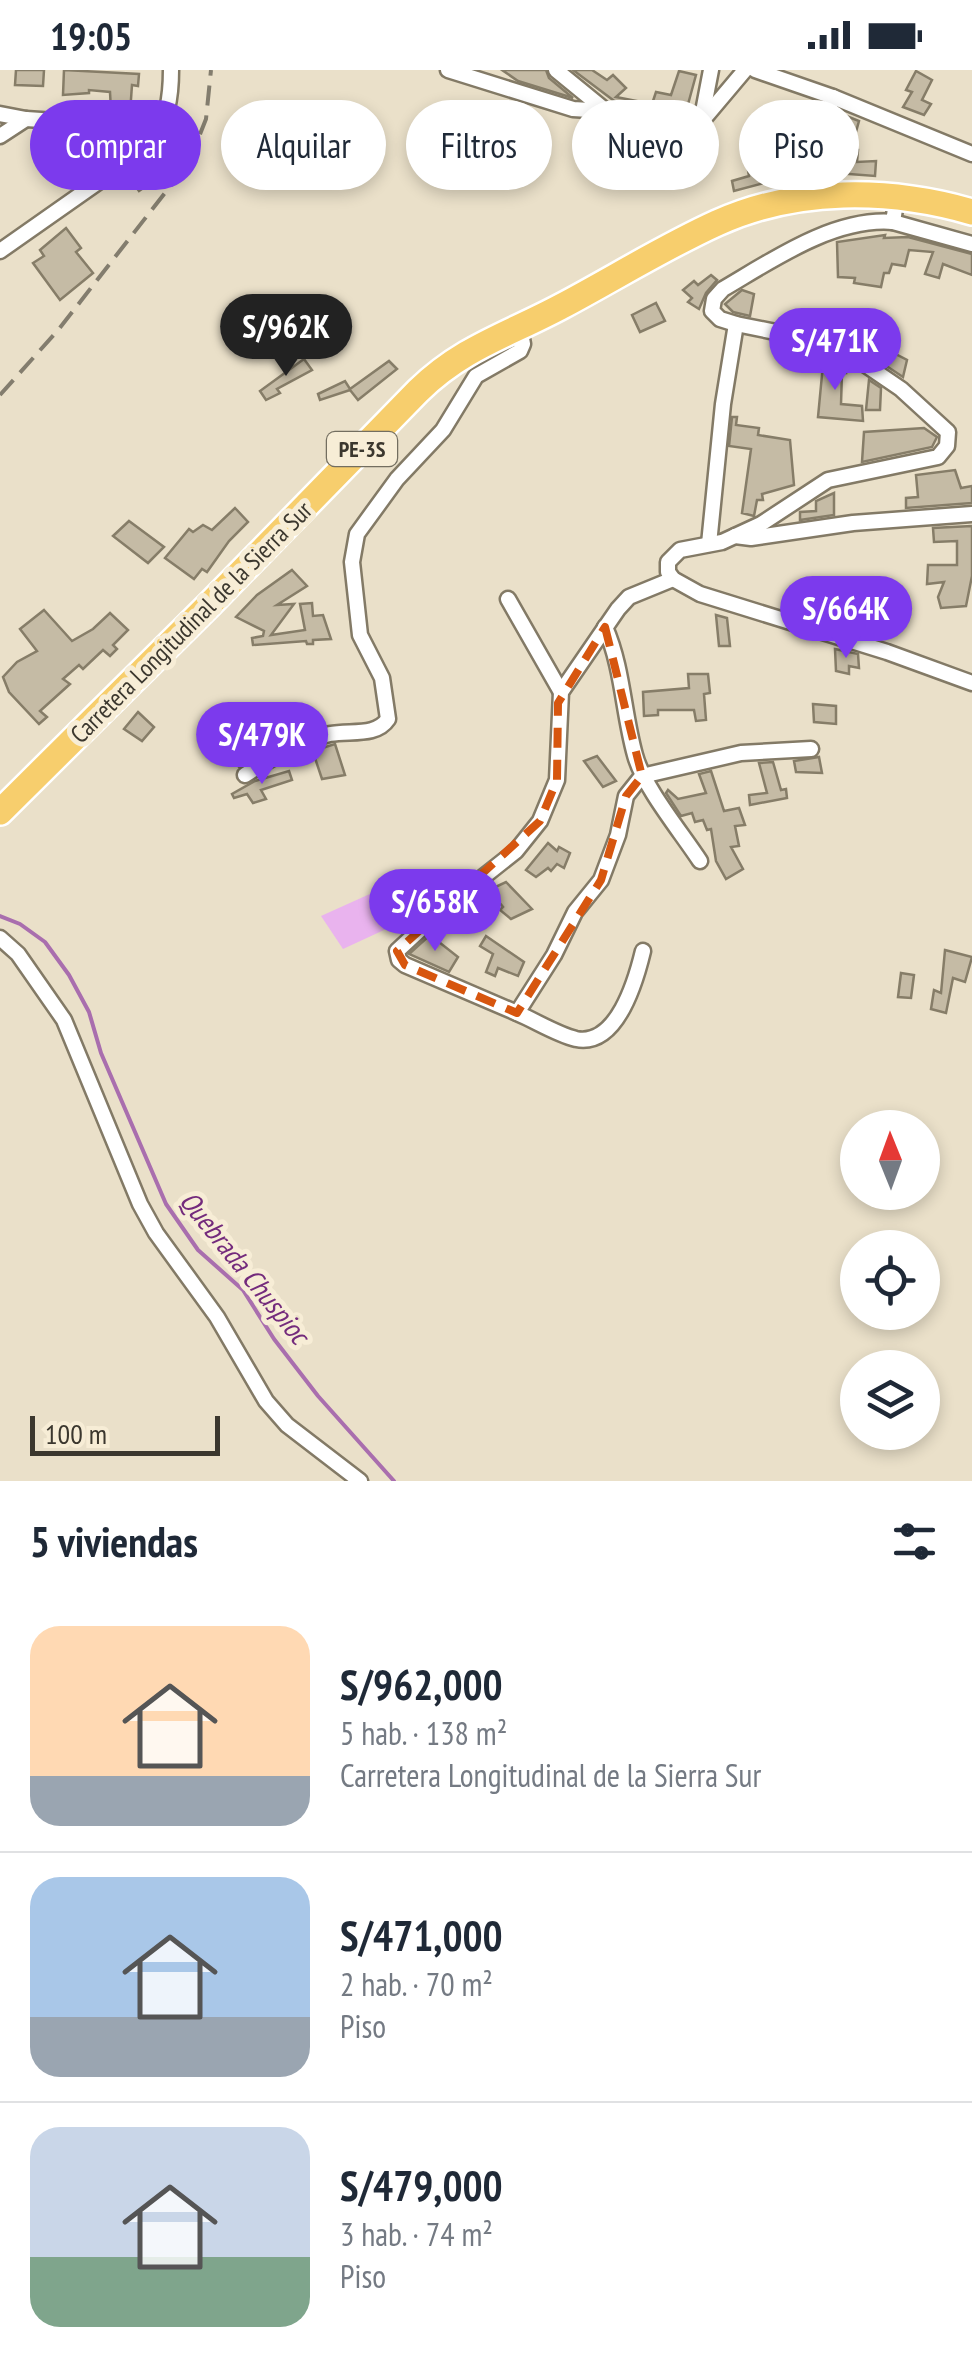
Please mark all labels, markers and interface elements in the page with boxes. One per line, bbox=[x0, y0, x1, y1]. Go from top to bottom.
text: 19:05 bbox=[50, 11, 132, 60]
chip: Comprar bbox=[30, 100, 201, 190]
chip: Alquilar bbox=[221, 100, 386, 190]
chip: Filtros bbox=[406, 100, 552, 190]
chip: Nuevo bbox=[572, 100, 719, 190]
chip: Piso bbox=[739, 100, 859, 190]
pin: S/962K bbox=[205, 294, 367, 379]
text: S/962K bbox=[242, 305, 330, 347]
pin: S/471K bbox=[754, 308, 916, 393]
text: S/471K bbox=[791, 319, 879, 361]
road number: PE-3S bbox=[327, 432, 397, 466]
street label: Carretera Longitudinal de la Sierra Sur bbox=[63, 494, 319, 750]
pin: S/664K bbox=[765, 576, 927, 661]
text: S/664K bbox=[802, 587, 890, 629]
pin: S/479K bbox=[181, 702, 343, 787]
text: S/479K bbox=[218, 713, 306, 755]
pin: S/658K bbox=[354, 869, 516, 954]
text: S/658K bbox=[391, 880, 479, 922]
north arrow bbox=[840, 1110, 940, 1210]
map controls bbox=[840, 1110, 940, 1450]
water label: Quebrada Chuspioc bbox=[172, 1183, 320, 1353]
button: locate bbox=[840, 1230, 940, 1330]
button: layers bbox=[840, 1350, 940, 1450]
scale bar bbox=[30, 1411, 220, 1456]
text: 100 m bbox=[45, 1415, 107, 1452]
text: 5 viviendas bbox=[30, 1514, 198, 1569]
icon: filters bbox=[887, 1514, 942, 1569]
text: S/962,000 bbox=[340, 1657, 503, 1712]
icon: home bbox=[110, 1666, 230, 1786]
text: 5 hab. · 138 m² bbox=[340, 1712, 507, 1754]
text: Carretera Longitudinal de la Sierra Sur bbox=[340, 1754, 761, 1796]
text: S/471,000 bbox=[340, 1908, 503, 1963]
icon: home bbox=[110, 1917, 230, 2037]
text: 2 hab. · 70 m² bbox=[340, 1963, 493, 2005]
text: Piso bbox=[340, 2005, 386, 2047]
text: S/479,000 bbox=[340, 2158, 503, 2213]
icon: home bbox=[110, 2167, 230, 2287]
text: 3 hab. · 74 m² bbox=[340, 2213, 493, 2255]
text: Piso bbox=[340, 2255, 386, 2297]

